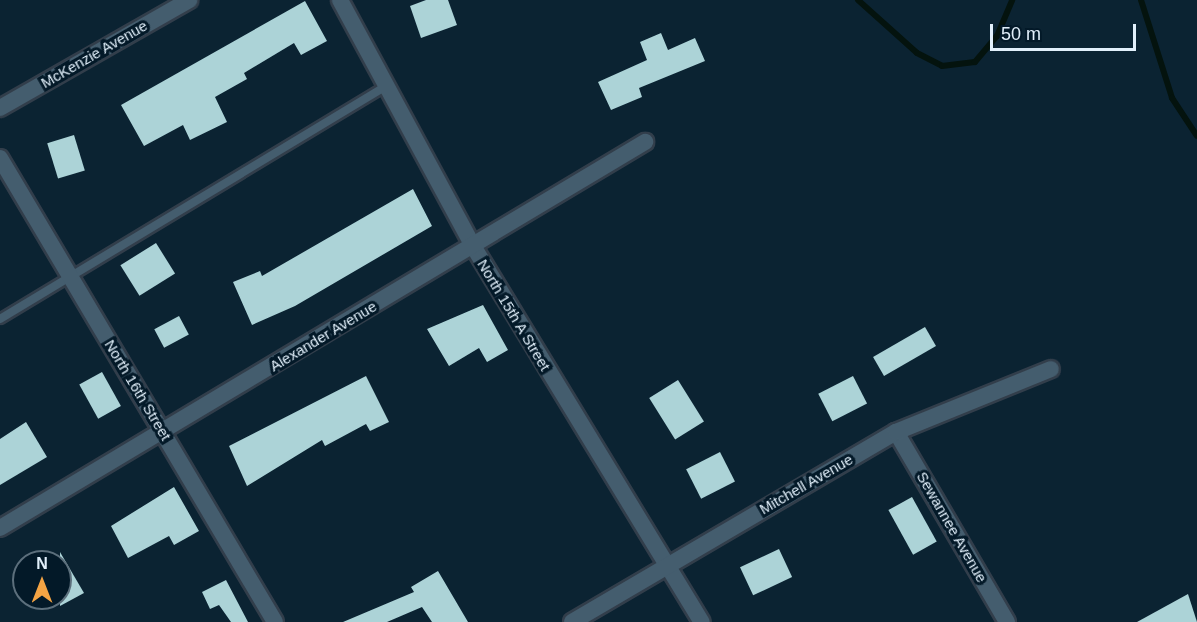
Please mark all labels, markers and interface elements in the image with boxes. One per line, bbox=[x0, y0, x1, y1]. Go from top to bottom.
scale bar bbox=[993, 12, 1138, 50]
street label: McKenzie Avenue bbox=[37, 16, 151, 92]
text: 50 m bbox=[1001, 24, 1041, 44]
street label: North 15th A Street bbox=[473, 255, 555, 375]
street label: Alexander Avenue bbox=[266, 297, 380, 375]
street label: North 16th Street bbox=[101, 336, 175, 444]
street label: Mitchell Avenue bbox=[756, 450, 856, 518]
street label: Sewannee Avenue bbox=[913, 468, 991, 586]
north arrow bbox=[12, 550, 72, 610]
text: N bbox=[36, 555, 48, 572]

